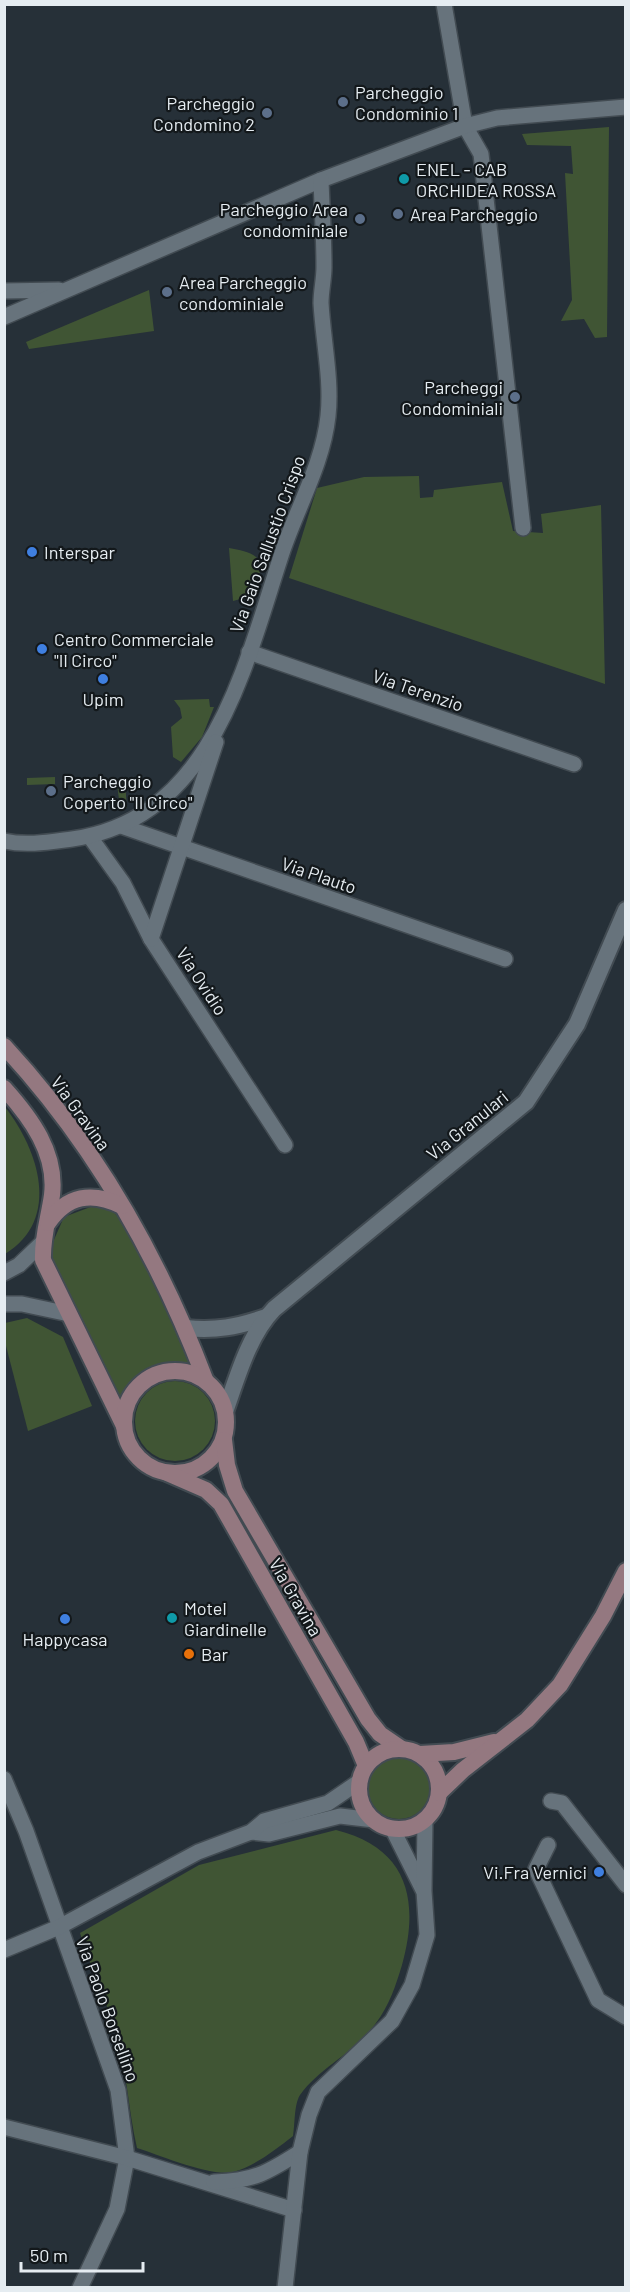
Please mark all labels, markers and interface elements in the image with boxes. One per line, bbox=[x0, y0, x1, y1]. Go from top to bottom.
place label: Parcheggio Condominio 1 bbox=[355, 81, 458, 124]
place label: Parcheggio Condomino 2 bbox=[153, 92, 255, 135]
marker: Parcheggio Condominio 1 bbox=[336, 95, 350, 109]
marker: Parcheggio Condomino 2 bbox=[260, 106, 274, 120]
place label: ENEL - CAB ORCHIDEA ROSSA bbox=[416, 158, 556, 201]
marker: ENEL - CAB ORCHIDEA ROSSA bbox=[397, 172, 411, 186]
place label: Parcheggio Area condominiale bbox=[220, 198, 348, 241]
place label: Area Parcheggio bbox=[410, 203, 538, 225]
marker: Area Parcheggio bbox=[391, 207, 405, 221]
marker: Parcheggio Area condominiale bbox=[353, 212, 367, 226]
place label: Area Parcheggio condominiale bbox=[179, 271, 307, 314]
marker: Area Parcheggio condominiale bbox=[160, 285, 174, 299]
place label: Parcheggi Condominiali bbox=[401, 376, 503, 419]
marker: Parcheggi Condominiali bbox=[508, 390, 522, 404]
street label: Via Gaio Sallustio Crispo bbox=[225, 452, 309, 636]
place label: Interspar bbox=[44, 541, 116, 563]
marker: Interspar bbox=[25, 545, 39, 559]
place label: Centro Commerciale "Il Circo" bbox=[54, 628, 214, 671]
marker: Centro Commerciale "Il Circo" bbox=[35, 642, 49, 656]
street label: Via Terenzio bbox=[370, 664, 466, 716]
marker: Upim bbox=[96, 672, 110, 686]
place label: Upim bbox=[82, 688, 124, 710]
place label: Parcheggio Coperto "Il Circo" bbox=[63, 770, 193, 813]
marker: Parcheggio Coperto "Il Circo" bbox=[44, 784, 58, 798]
street label: Via Plauto bbox=[279, 852, 359, 898]
street label: Via Ovidio bbox=[172, 943, 232, 1019]
street label: Via Gravina bbox=[47, 1071, 115, 1155]
street label: Via Granulari bbox=[422, 1085, 512, 1165]
street label: Via Gravina bbox=[265, 1554, 327, 1640]
place label: Motel Giardinelle bbox=[184, 1597, 267, 1640]
marker: Motel Giardinelle bbox=[165, 1611, 179, 1625]
marker: Happycasa bbox=[58, 1612, 72, 1626]
place label: Happycasa bbox=[22, 1628, 108, 1650]
place label: Bar bbox=[201, 1643, 228, 1665]
marker: Bar bbox=[182, 1647, 196, 1661]
place label: Vi.Fra Vernici bbox=[483, 1861, 587, 1883]
marker: Vi.Fra Vernici bbox=[592, 1865, 606, 1879]
street label: Via Paolo Borsellino bbox=[71, 1933, 145, 2085]
scale bar bbox=[21, 2235, 142, 2273]
text: 50 m bbox=[30, 2244, 68, 2266]

